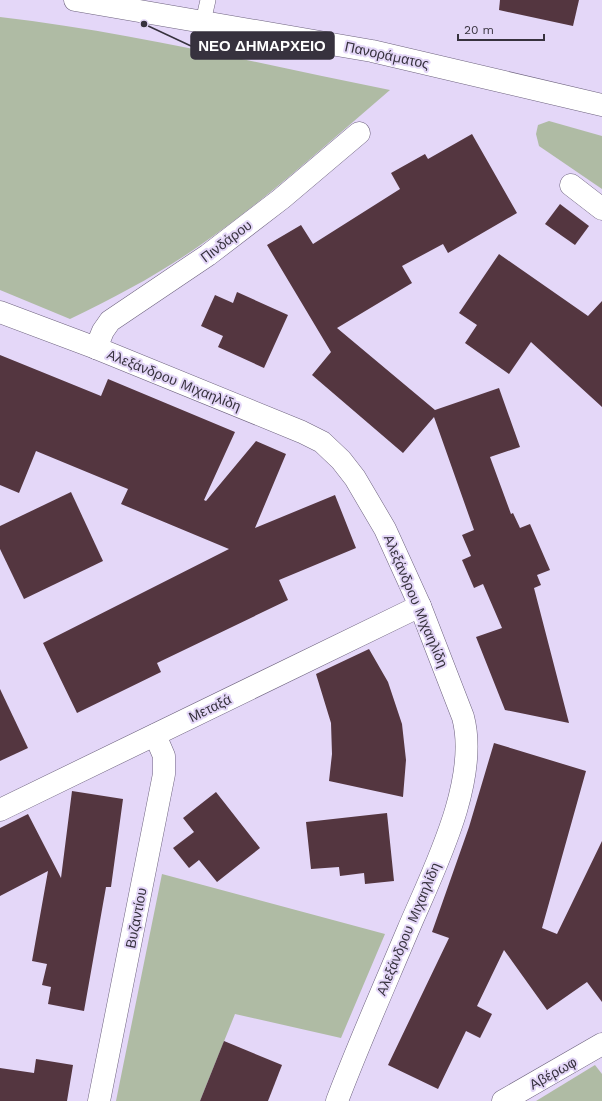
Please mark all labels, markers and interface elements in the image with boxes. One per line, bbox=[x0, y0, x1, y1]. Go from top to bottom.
scale bar bbox=[458, 16, 544, 42]
text: 20 m bbox=[464, 23, 494, 37]
callout: ΝΕΟ ΔΗΜΑΡΧΕΙΟ bbox=[191, 32, 334, 59]
text: ΝΕΟ ΔΗΜΑΡΧΕΙΟ bbox=[198, 37, 326, 55]
street label: Πανοράματος bbox=[343, 38, 431, 72]
street label: Πινδάρου bbox=[197, 217, 255, 265]
street label: Aλεξάνδρου Mιχαηλίδη bbox=[105, 346, 243, 414]
street label: Aλεξάνδρου Mιχαηλίδη bbox=[381, 532, 451, 670]
street label: Μεταξά bbox=[186, 691, 234, 725]
street label: Aλεξάνδρου Mιχαηλίδη bbox=[373, 860, 443, 998]
street label: Βυζαντίου bbox=[122, 886, 150, 950]
street label: Αβέρωφ bbox=[527, 1053, 579, 1093]

